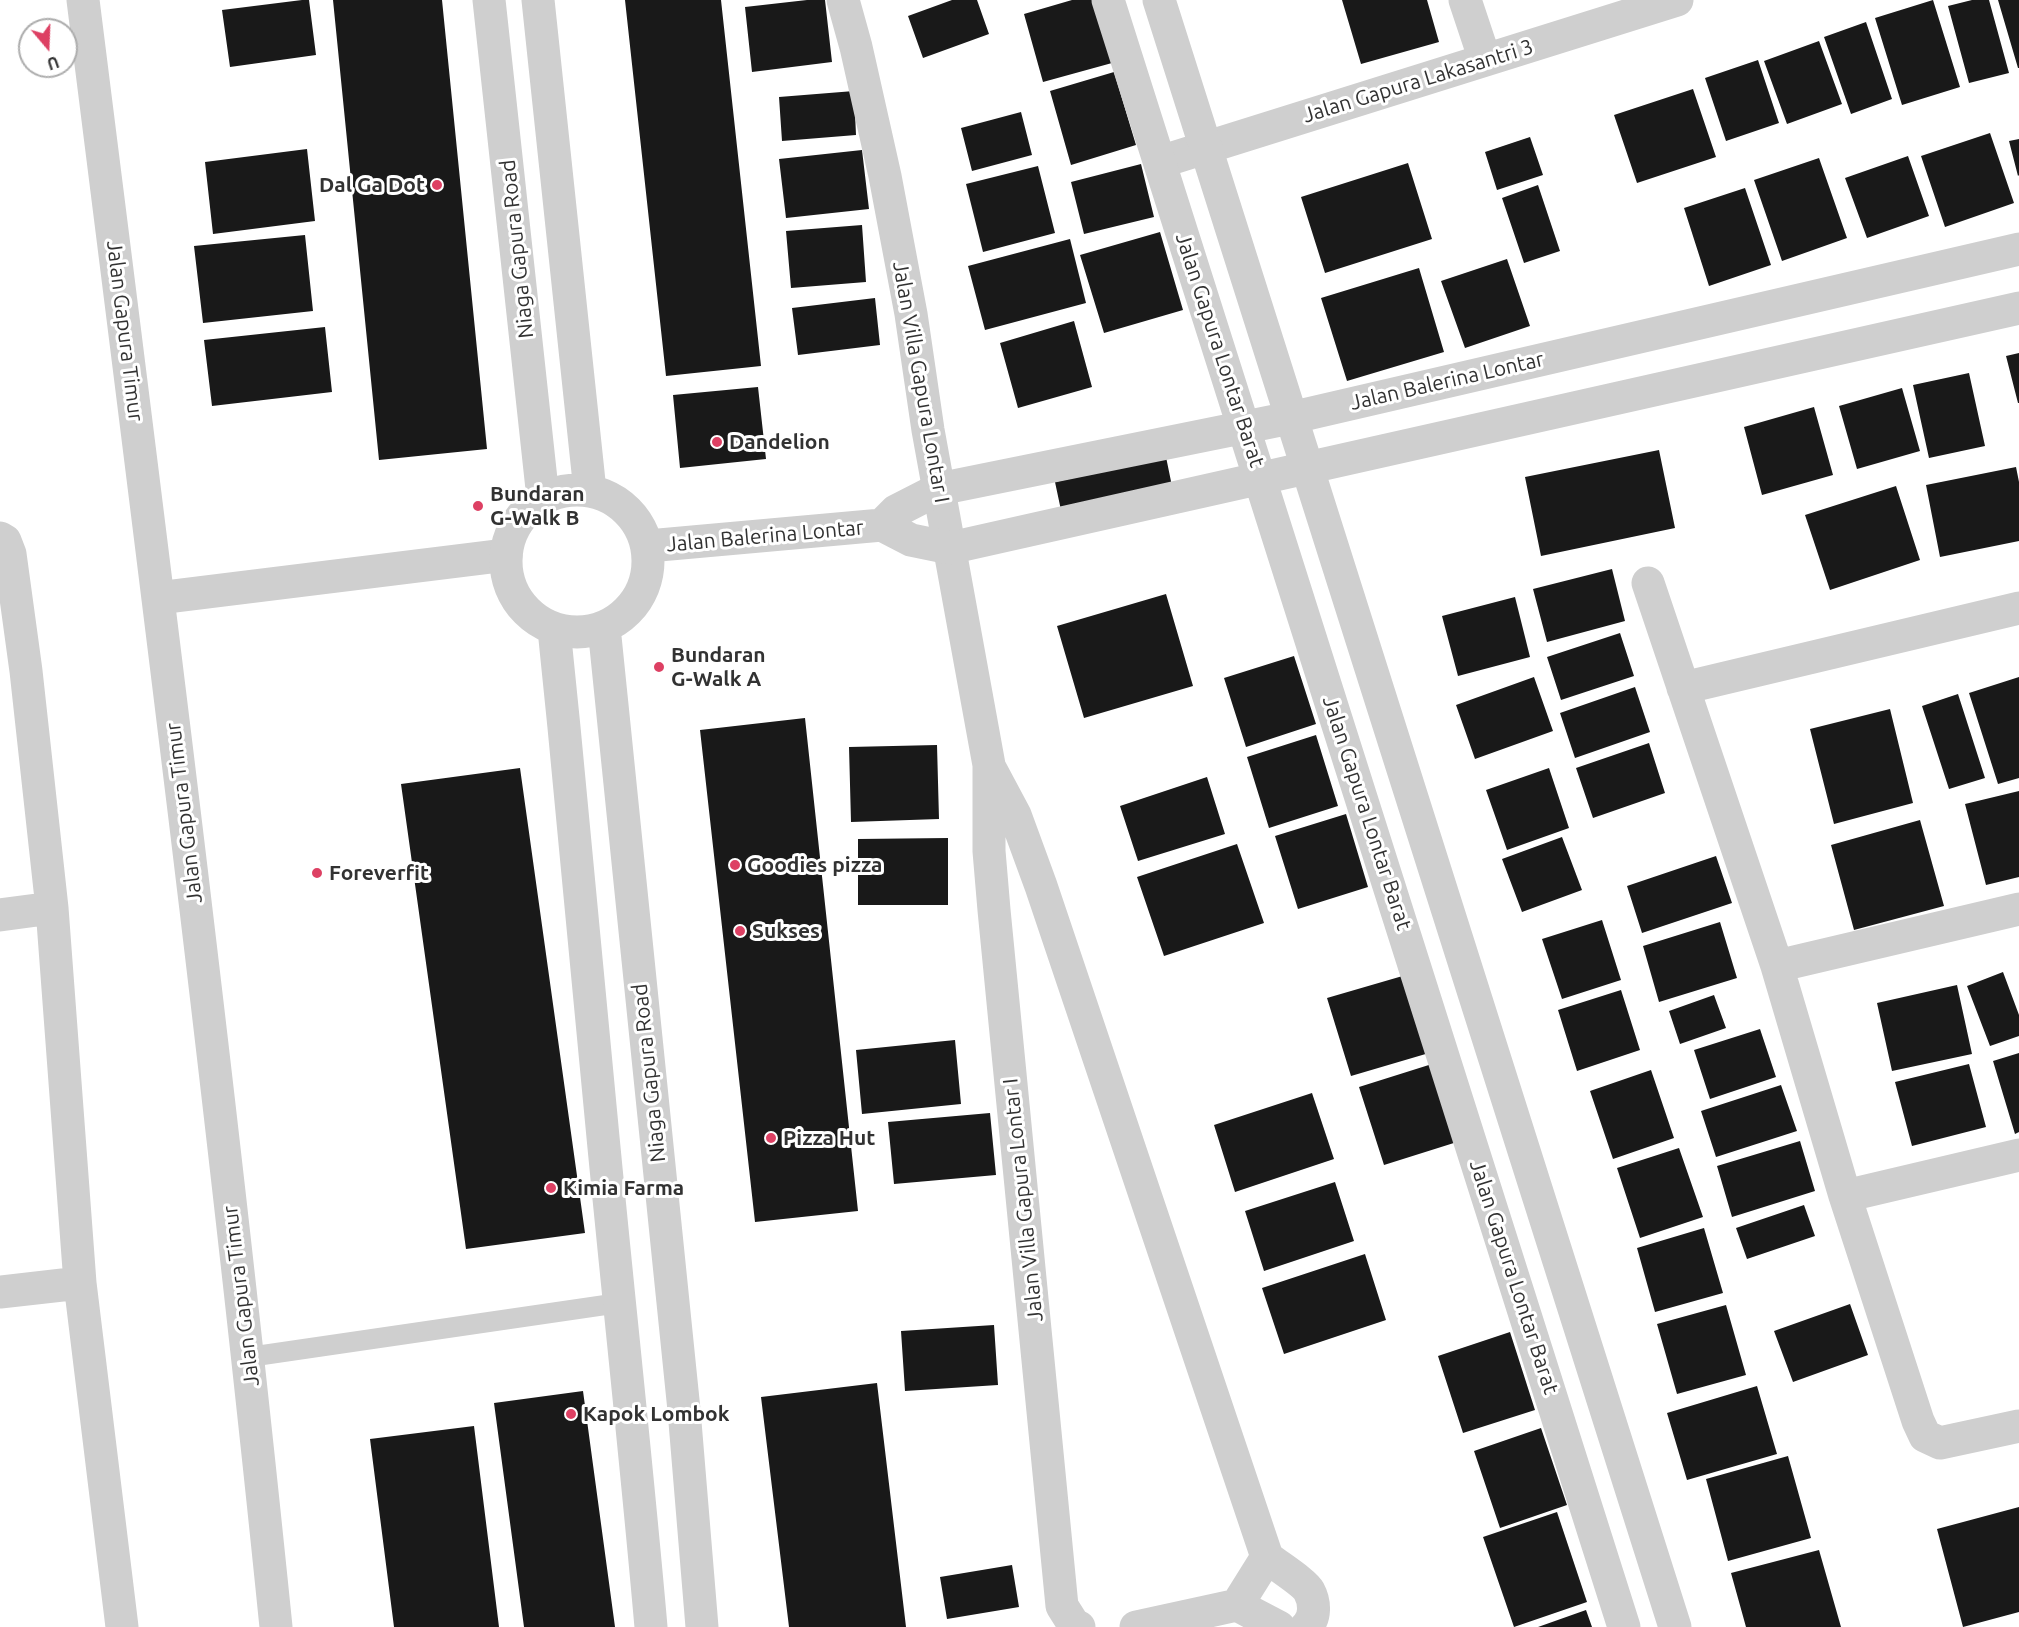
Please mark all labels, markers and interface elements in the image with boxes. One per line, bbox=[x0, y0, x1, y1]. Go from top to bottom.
north arrow bbox=[18, 18, 78, 78]
street label: Jalan Gapura Lakasantri 3 bbox=[1300, 34, 1536, 128]
text: U bbox=[45, 53, 61, 73]
street label: Niaga Gapura Road bbox=[495, 158, 539, 340]
place label: Dal Ga Dot bbox=[319, 172, 425, 198]
marker: Dal Ga Dot bbox=[430, 178, 444, 192]
street label: Jalan Gapura Lontar Barat bbox=[1170, 230, 1270, 470]
street label: Jalan Gapura Timur bbox=[101, 239, 149, 423]
street label: Jalan Villa Gapura Lontar I bbox=[887, 259, 955, 505]
street label: Jalan Balerina Lontar bbox=[1348, 346, 1546, 416]
place label: Dandelion bbox=[729, 429, 830, 455]
marker: Dandelion bbox=[710, 435, 724, 449]
place label: Bundaran G-Walk B bbox=[490, 481, 585, 531]
marker: Bundaran G-Walk B bbox=[471, 499, 485, 513]
street label: Jalan Balerina Lontar bbox=[665, 515, 865, 557]
place label: Bundaran G-Walk A bbox=[671, 642, 766, 692]
marker: Bundaran G-Walk A bbox=[652, 660, 666, 674]
street label: Jalan Gapura Lontar Barat bbox=[1317, 693, 1417, 933]
street label: Jalan Gapura Timur bbox=[160, 721, 208, 905]
place label: Goodies pizza bbox=[747, 852, 882, 878]
marker: Goodies pizza bbox=[728, 858, 742, 872]
place label: Foreverfit bbox=[329, 860, 429, 886]
marker: Foreverfit bbox=[310, 866, 324, 880]
place label: Sukses bbox=[752, 918, 820, 944]
marker: Sukses bbox=[733, 924, 747, 938]
street label: Niaga Gapura Road bbox=[627, 982, 671, 1164]
street label: Jalan Villa Gapura Lontar I bbox=[998, 1077, 1048, 1323]
place label: Pizza Hut bbox=[783, 1125, 875, 1151]
marker: Pizza Hut bbox=[764, 1131, 778, 1145]
street label: Jalan Gapura Lontar Barat bbox=[1464, 1157, 1564, 1397]
place label: Kimia Farma bbox=[563, 1175, 684, 1201]
marker: Kimia Farma bbox=[544, 1181, 558, 1195]
street label: Jalan Gapura Timur bbox=[217, 1204, 265, 1388]
place label: Kapok Lombok bbox=[583, 1401, 729, 1427]
marker: Kapok Lombok bbox=[564, 1407, 578, 1421]

